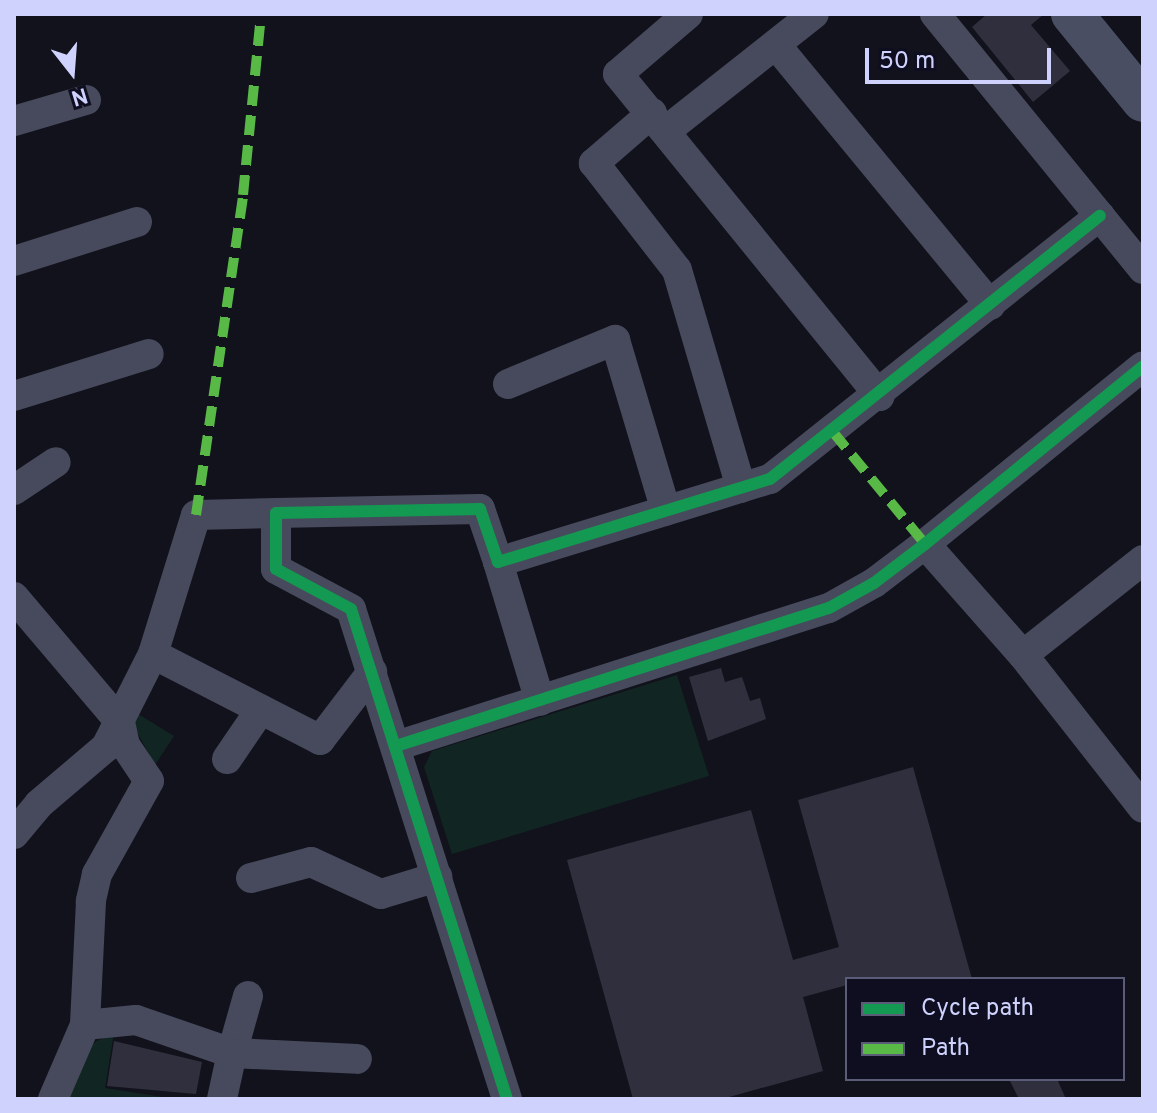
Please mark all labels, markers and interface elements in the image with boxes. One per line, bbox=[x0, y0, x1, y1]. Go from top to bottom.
north arrow bbox=[32, 32, 112, 112]
scale bar bbox=[869, 32, 1055, 82]
text: 50 m bbox=[879, 47, 935, 77]
text: N bbox=[68, 80, 91, 111]
legend bbox=[845, 977, 1125, 1081]
text: Cycle path bbox=[921, 994, 1034, 1024]
text: Path bbox=[921, 1034, 970, 1064]

